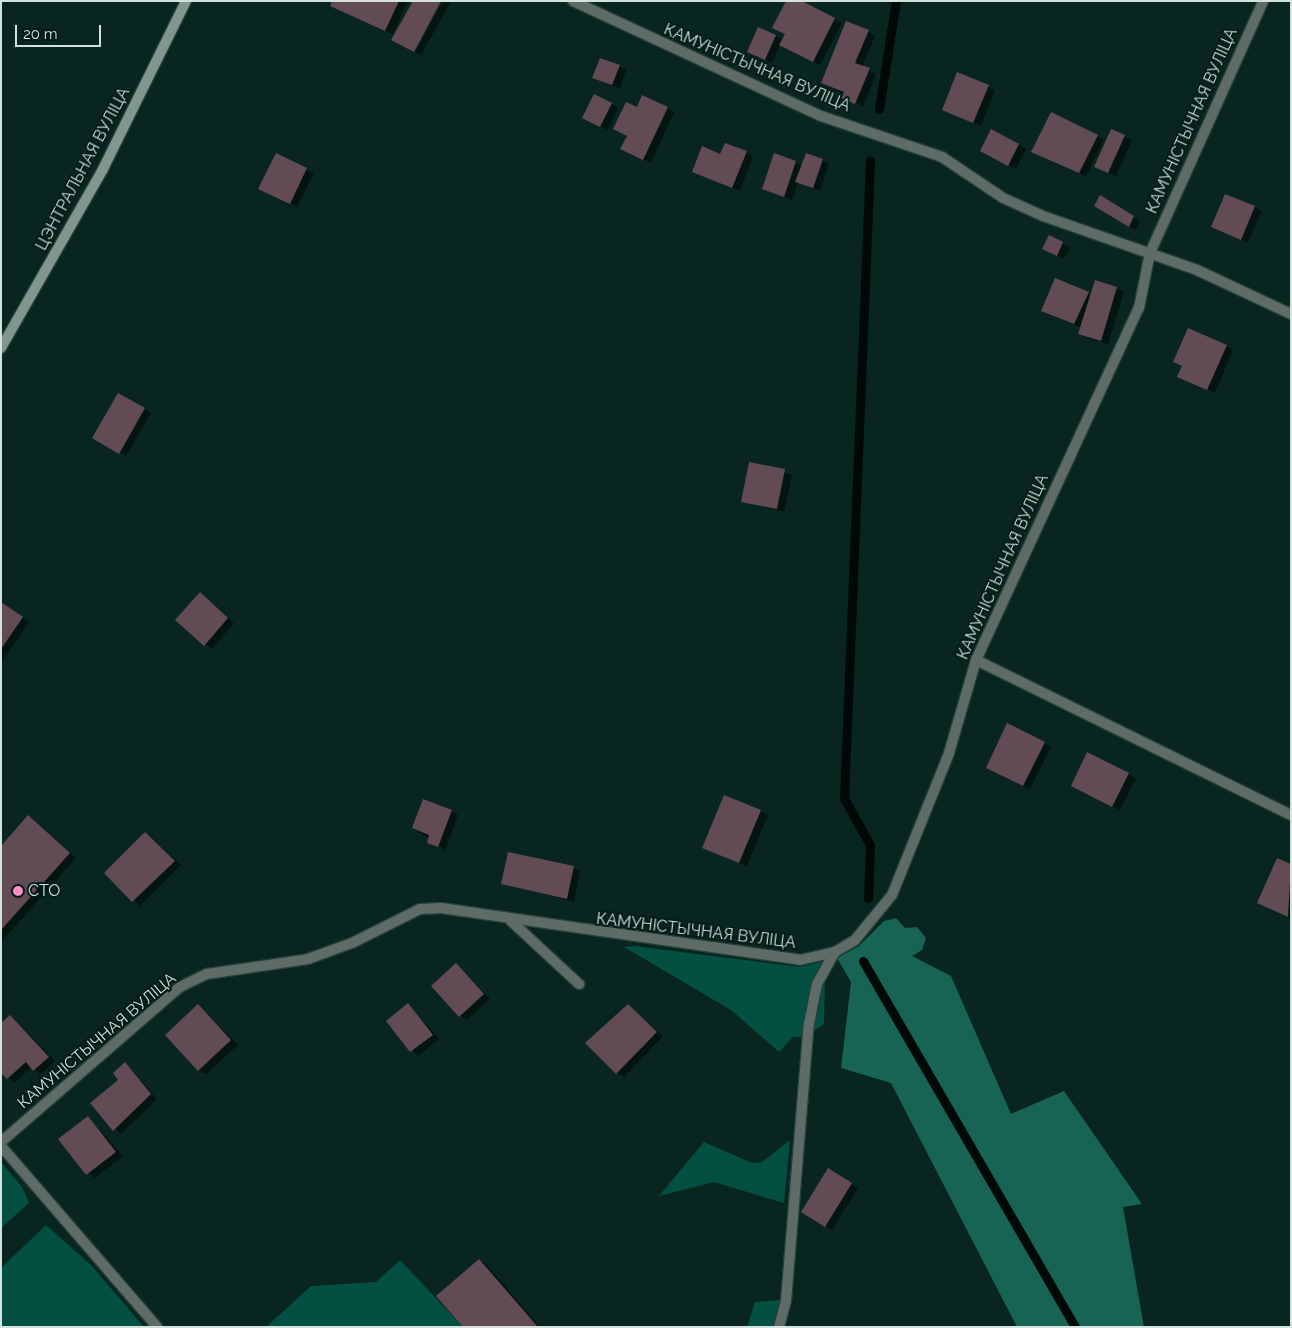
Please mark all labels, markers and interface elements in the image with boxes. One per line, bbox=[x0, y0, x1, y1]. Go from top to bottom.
scale bar bbox=[18, 15, 104, 47]
street label: КАМУНІСТЫЧНАЯ ВУЛІЦА bbox=[661, 20, 853, 116]
text: 20 m bbox=[23, 25, 58, 43]
street label: КАМУНІСТЫЧНАЯ ВУЛІЦА bbox=[1142, 25, 1242, 217]
street label: ЦЭНТРАЛЬНАЯ ВУЛІЦА bbox=[32, 84, 134, 254]
street label: КАМУНІСТЫЧНАЯ ВУЛІЦА bbox=[953, 471, 1053, 663]
place label: СТО bbox=[28, 881, 60, 901]
marker: СТО bbox=[12, 885, 24, 897]
street label: КАМУНІСТЫЧНАЯ ВУЛІЦА bbox=[595, 909, 797, 953]
street label: КАМУНІСТЫЧНАЯ ВУЛІЦА bbox=[14, 969, 180, 1113]

